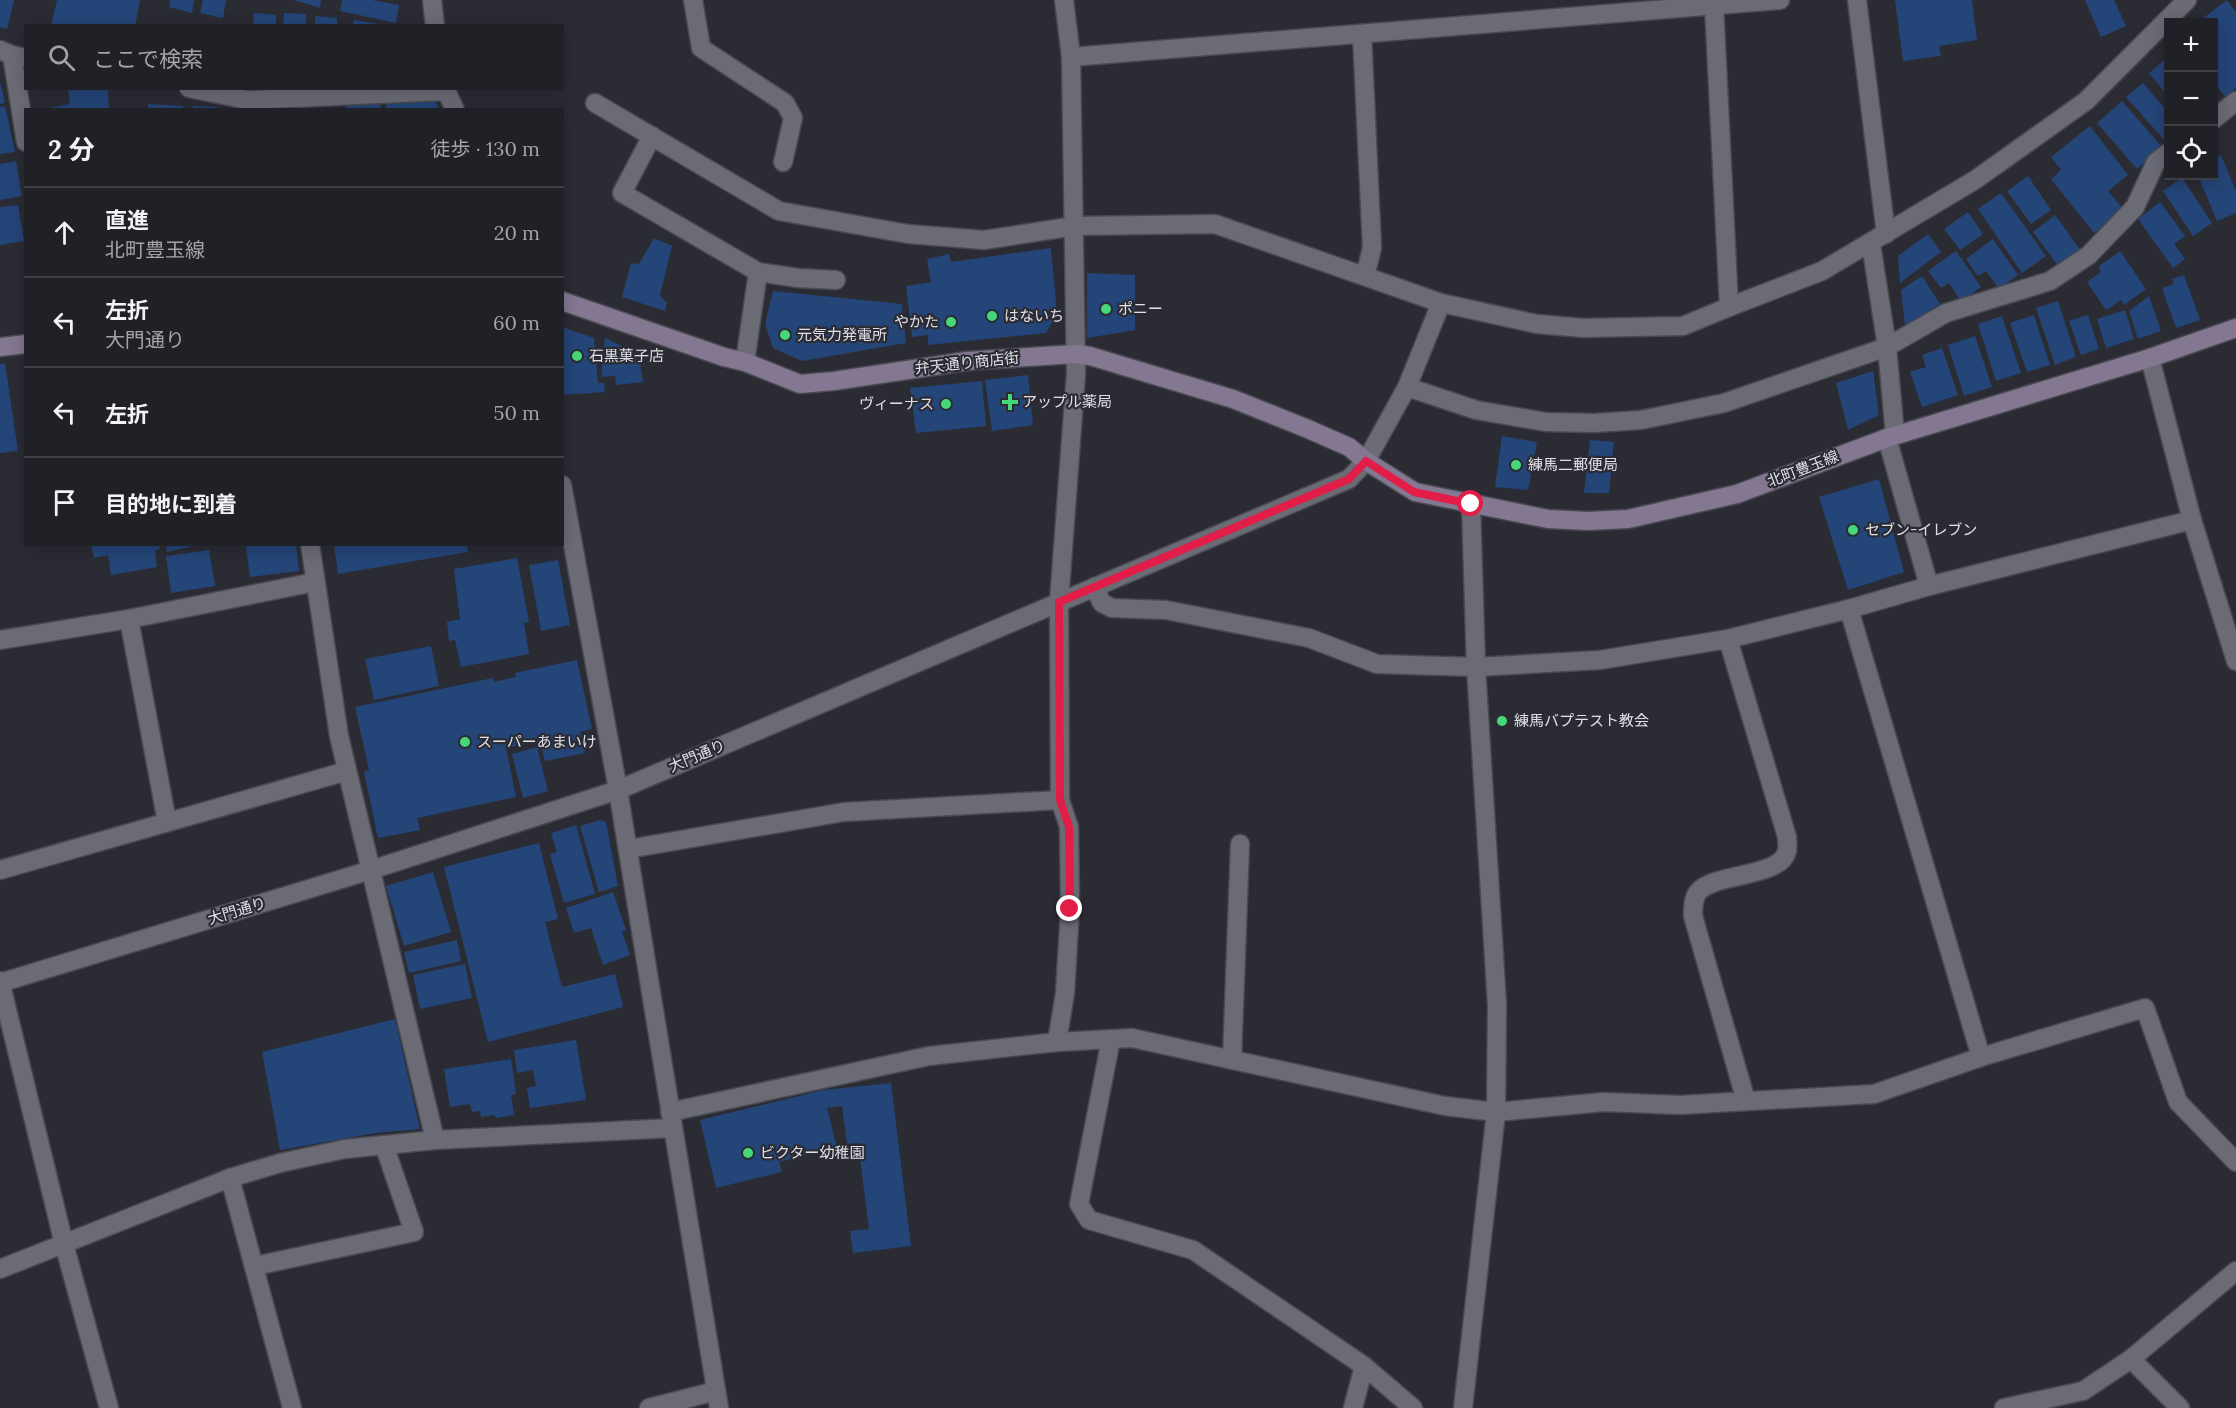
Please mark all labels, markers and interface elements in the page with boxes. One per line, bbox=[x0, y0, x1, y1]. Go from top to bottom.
map controls bbox=[2164, 18, 2218, 180]
button: + bbox=[2164, 18, 2218, 72]
search box bbox=[24, 24, 564, 90]
icon: search bbox=[45, 41, 78, 74]
text: ここで検索 bbox=[93, 45, 203, 73]
button: − bbox=[2164, 72, 2218, 126]
button: locate bbox=[2164, 126, 2218, 180]
text: 2 分 bbox=[48, 133, 95, 166]
text: 徒歩 · 130 m bbox=[431, 136, 540, 161]
text: 直進 bbox=[105, 206, 149, 234]
icon: ahead bbox=[48, 216, 81, 249]
text: 20 m bbox=[494, 220, 540, 245]
text: 北町豊玉線 bbox=[105, 237, 205, 262]
text: 左折 bbox=[105, 296, 149, 324]
place label: ポニー bbox=[1118, 299, 1163, 318]
marker: ポニー bbox=[1099, 302, 1113, 316]
icon: left bbox=[48, 306, 81, 339]
place label: はないち bbox=[1004, 306, 1064, 325]
marker: はないち bbox=[985, 309, 999, 323]
text: 60 m bbox=[493, 310, 540, 335]
place label: やかた bbox=[894, 312, 939, 331]
marker: やかた bbox=[944, 315, 958, 329]
place label: 元気力発電所 bbox=[797, 325, 887, 344]
text: 大門通り bbox=[105, 327, 185, 352]
marker: 元気力発電所 bbox=[778, 328, 792, 342]
place label: 石黒菓子店 bbox=[589, 346, 664, 365]
street label: 弁天通り商店街 bbox=[914, 348, 1020, 377]
marker: 石黒菓子店 bbox=[570, 349, 584, 363]
place label: アップル薬局 bbox=[1022, 392, 1112, 411]
place label: ヴィーナス bbox=[859, 394, 934, 413]
marker: アップル薬局 bbox=[1003, 395, 1017, 409]
icon: left bbox=[48, 396, 81, 429]
marker: ヴィーナス bbox=[939, 397, 953, 411]
text: 左折 bbox=[105, 400, 149, 428]
text: 50 m bbox=[494, 400, 540, 425]
street label: 北町豊玉線 bbox=[1764, 446, 1841, 491]
place label: 練馬二郵便局 bbox=[1528, 455, 1618, 474]
marker: 練馬二郵便局 bbox=[1509, 458, 1523, 472]
icon: arrive bbox=[48, 486, 81, 519]
text: 目的地に到着 bbox=[105, 490, 237, 518]
route start bbox=[1457, 490, 1483, 516]
place label: セブン-イレブン bbox=[1865, 520, 1977, 539]
marker: セブン-イレブン bbox=[1846, 523, 1860, 537]
place label: 練馬バプテスト教会 bbox=[1514, 711, 1649, 730]
marker: 練馬バプテスト教会 bbox=[1495, 714, 1509, 728]
place label: スーパーあまいけ bbox=[477, 732, 597, 751]
marker: スーパーあまいけ bbox=[458, 735, 472, 749]
street label: 大門通り bbox=[665, 735, 728, 776]
street label: 大門通り bbox=[205, 893, 268, 928]
route end bbox=[1056, 895, 1082, 921]
place label: ビクター幼稚園 bbox=[760, 1143, 864, 1162]
marker: ビクター幼稚園 bbox=[741, 1146, 755, 1160]

